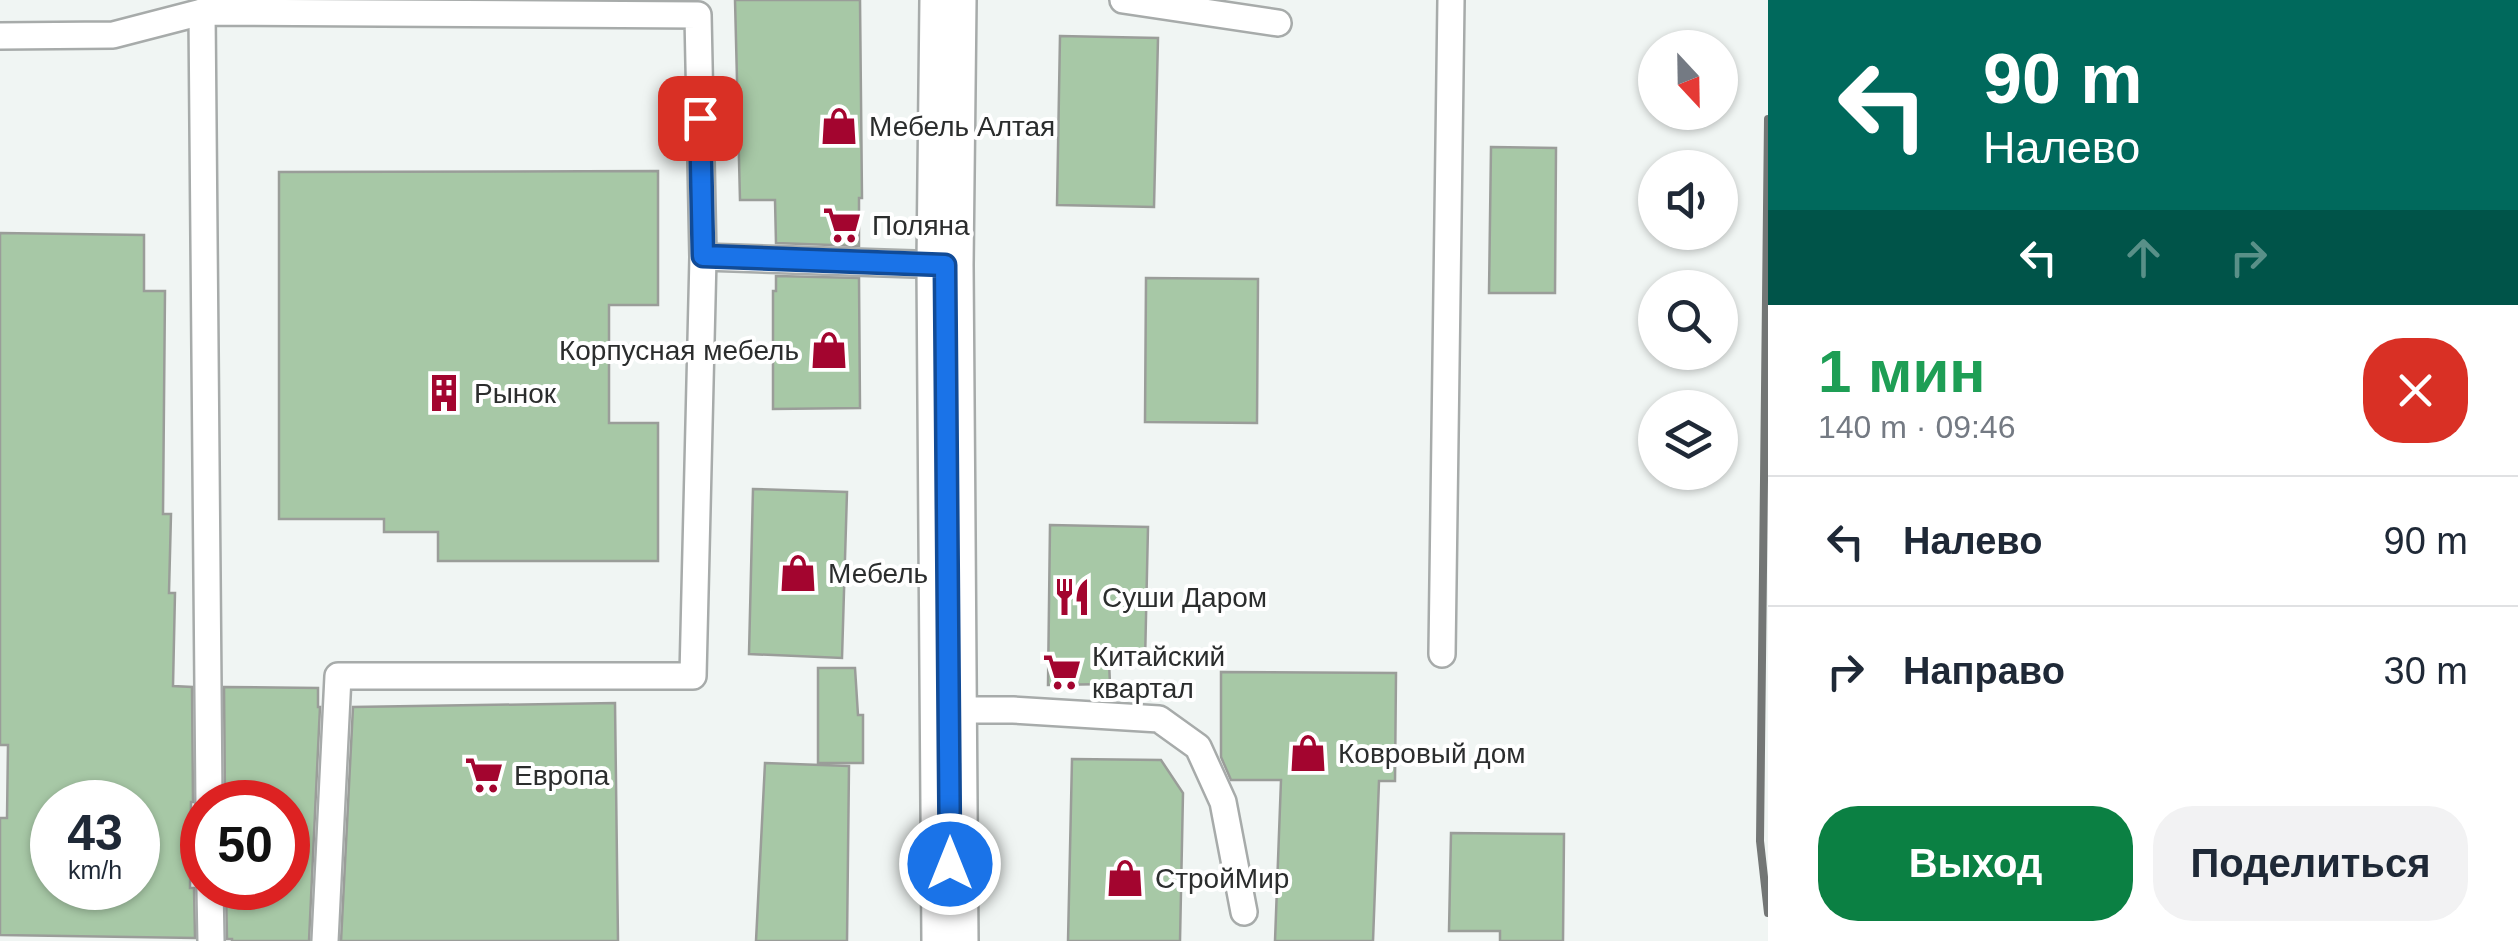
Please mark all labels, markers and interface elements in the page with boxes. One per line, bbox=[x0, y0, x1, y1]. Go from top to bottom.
north arrow bbox=[1638, 30, 1738, 130]
map controls bbox=[1638, 30, 1738, 490]
icon: left bbox=[1818, 40, 1948, 170]
text: 90 m bbox=[1983, 40, 2143, 118]
pin bbox=[658, 76, 743, 161]
icon: arrive bbox=[673, 91, 728, 146]
shop icon: Мебель Алтая bbox=[818, 105, 860, 147]
place label: Мебель Алтая bbox=[869, 111, 1055, 142]
text: Налево bbox=[1983, 122, 2140, 173]
button: sound bbox=[1638, 150, 1738, 250]
supermarket icon: Поляна bbox=[821, 204, 863, 246]
place label: Поляна bbox=[872, 210, 970, 241]
icon: left bbox=[2011, 230, 2066, 285]
icon: ahead bbox=[2116, 230, 2171, 285]
icon: right bbox=[2221, 230, 2276, 285]
button: search bbox=[1638, 270, 1738, 370]
shop icon: Корпусная мебель bbox=[808, 329, 850, 371]
place label: Корпусная мебель bbox=[559, 335, 799, 366]
text: 1 мин bbox=[1818, 338, 1986, 405]
button: close bbox=[2363, 338, 2468, 443]
building icon: Рынок bbox=[423, 372, 465, 414]
place label: Рынок bbox=[474, 378, 557, 409]
button: layers bbox=[1638, 390, 1738, 490]
text: 140 m · 09:46 bbox=[1818, 409, 2015, 445]
icon: left bbox=[1818, 514, 1873, 569]
text: Налево bbox=[1903, 520, 2042, 562]
text: 90 m bbox=[2384, 520, 2468, 562]
shop icon: Мебель bbox=[777, 552, 819, 594]
place label: Мебель bbox=[828, 558, 928, 589]
restaurant icon: Суши Даром bbox=[1051, 576, 1093, 618]
place label: Суши Даром bbox=[1102, 582, 1267, 613]
place label: Китайский квартал bbox=[1092, 641, 1225, 704]
icon: right bbox=[1818, 644, 1873, 699]
text: Направо bbox=[1903, 650, 2065, 692]
text: 30 m bbox=[2384, 650, 2468, 692]
supermarket icon: Китайский квартал bbox=[1041, 651, 1083, 693]
shop icon: Ковровый дом bbox=[1287, 732, 1329, 774]
place label: Ковровый дом bbox=[1338, 738, 1525, 769]
supermarket icon: Европа bbox=[463, 754, 505, 796]
place label: Европа bbox=[514, 760, 610, 791]
speed limit sign: 50 bbox=[180, 780, 310, 910]
text: 43 bbox=[67, 805, 123, 861]
button: Выход bbox=[1818, 806, 2133, 921]
button: Поделиться bbox=[2153, 806, 2468, 921]
position arrow bbox=[898, 812, 1002, 916]
text: km/h bbox=[68, 856, 122, 884]
shop icon: СтройМир bbox=[1104, 857, 1146, 899]
place label: СтройМир bbox=[1155, 863, 1289, 894]

